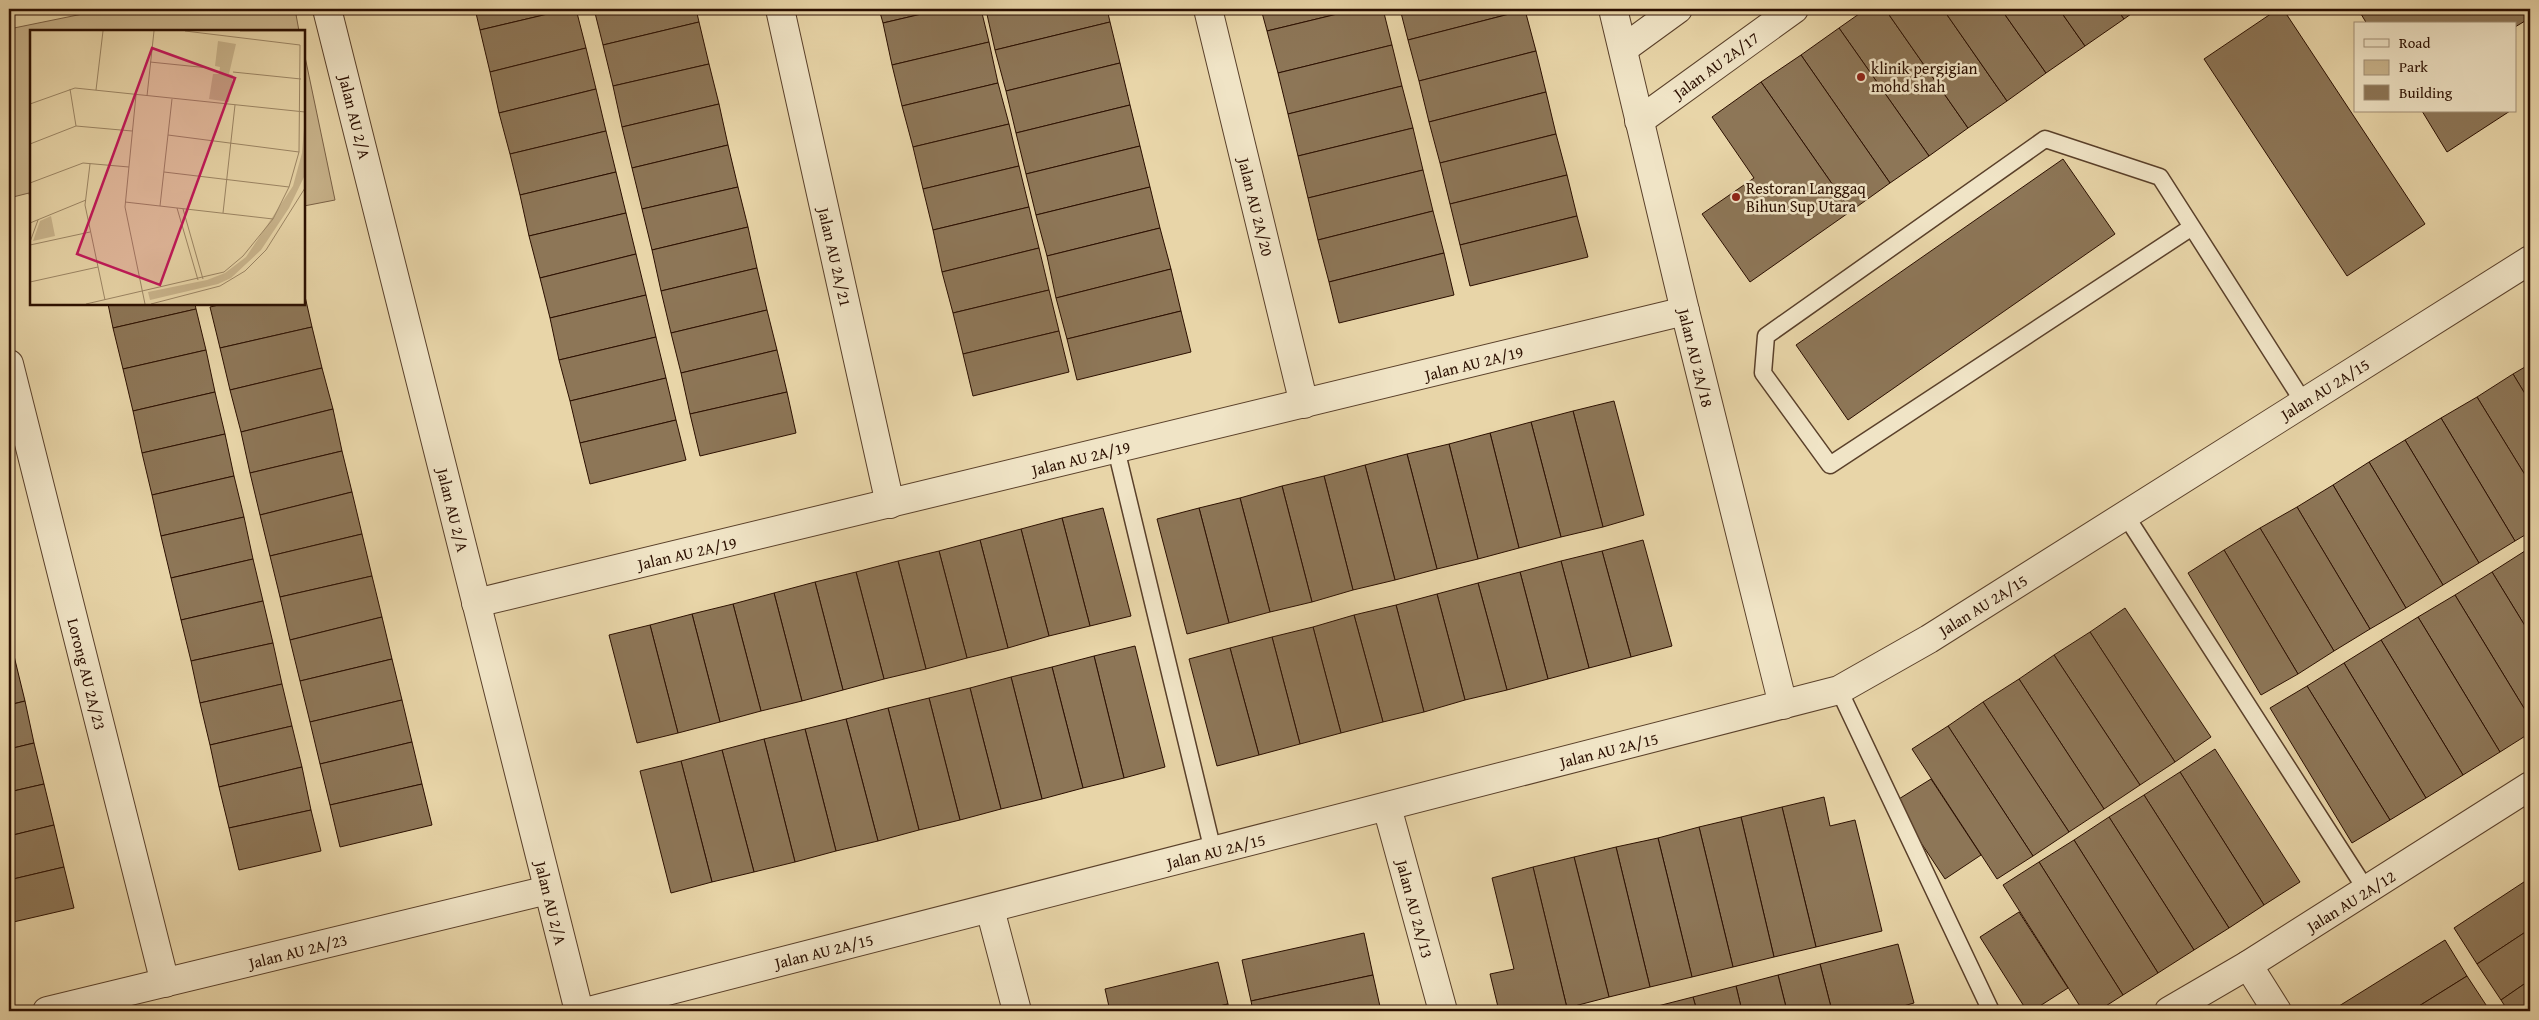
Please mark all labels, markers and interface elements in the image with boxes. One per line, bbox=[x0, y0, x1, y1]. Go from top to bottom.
legend bbox=[2354, 22, 2516, 112]
street label: Jalan AU 2A/17 bbox=[1667, 26, 1764, 105]
inset map bbox=[30, 30, 305, 305]
text: Road bbox=[2399, 32, 2430, 53]
place label: klinik pergigian mohd shah bbox=[1871, 56, 1977, 98]
text: Park bbox=[2399, 56, 2428, 77]
street label: Jalan AU 2/A bbox=[333, 71, 377, 162]
marker: klinik pergigian mohd shah bbox=[1855, 71, 1867, 83]
text: Building bbox=[2399, 82, 2453, 103]
street label: Jalan AU 2A/20 bbox=[1232, 153, 1280, 259]
place label: Restoran Langgaq Bihun Sup Utara bbox=[1746, 176, 1866, 218]
marker: Restoran Langgaq Bihun Sup Utara bbox=[1730, 191, 1742, 203]
street label: Jalan AU 2A/21 bbox=[812, 203, 858, 309]
street label: Jalan AU 2A/18 bbox=[1672, 304, 1720, 410]
street label: Jalan AU 2A/19 bbox=[1420, 339, 1526, 387]
street label: Jalan AU 2A/15 bbox=[2274, 352, 2374, 427]
street label: Jalan AU 2A/19 bbox=[1027, 434, 1133, 482]
street label: Jalan AU 2/A bbox=[431, 464, 475, 555]
street label: Jalan AU 2A/19 bbox=[633, 530, 739, 576]
street label: Jalan AU 2A/15 bbox=[1932, 568, 2032, 643]
street label: Lorong AU 2A/23 bbox=[62, 616, 112, 732]
street label: Jalan AU 2A/15 bbox=[1555, 726, 1661, 774]
street label: Jalan AU 2A/15 bbox=[1162, 827, 1268, 875]
street label: Jalan AU 2A/13 bbox=[1390, 855, 1440, 961]
street label: Jalan AU 2/A bbox=[529, 857, 573, 948]
street label: Jalan AU 2A/12 bbox=[2300, 864, 2400, 939]
street label: Jalan AU 2A/23 bbox=[244, 927, 350, 975]
street label: Jalan AU 2A/15 bbox=[770, 927, 876, 975]

